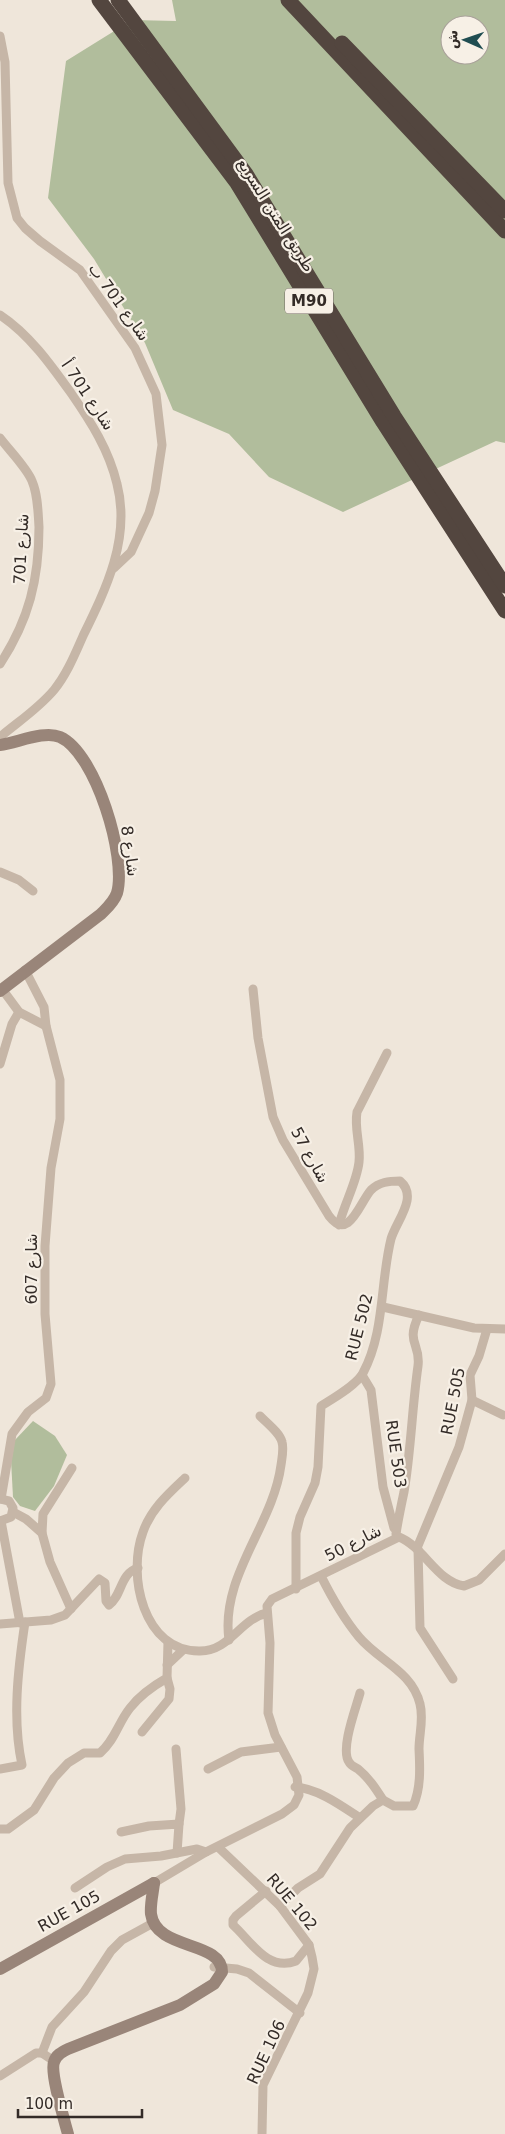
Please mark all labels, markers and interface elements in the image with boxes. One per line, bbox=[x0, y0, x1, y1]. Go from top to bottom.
north arrow bbox=[440, 15, 490, 65]
text: ش bbox=[444, 30, 460, 49]
street label: طريق المتن السريع bbox=[233, 155, 319, 276]
street label: شارع 701 ب bbox=[84, 259, 154, 345]
road number: M90 bbox=[285, 288, 333, 314]
street label: شارع 701 أ bbox=[57, 356, 119, 434]
street label: شارع 701 bbox=[10, 513, 33, 585]
street label: شارع 8 bbox=[116, 825, 143, 878]
street label: شارع 57 bbox=[286, 1124, 333, 1187]
street label: شارع 607 bbox=[22, 1233, 42, 1305]
street label: RUE 502 bbox=[341, 1291, 377, 1363]
street label: RUE 505 bbox=[437, 1366, 469, 1436]
street label: RUE 503 bbox=[382, 1419, 410, 1489]
street label: شارع 50 bbox=[322, 1521, 385, 1566]
street label: RUE 102 bbox=[263, 1870, 321, 1934]
street label: RUE 105 bbox=[34, 1886, 104, 1936]
street label: RUE 106 bbox=[243, 2017, 289, 2087]
scale bar bbox=[18, 2086, 141, 2118]
text: 100 m bbox=[25, 2095, 73, 2113]

